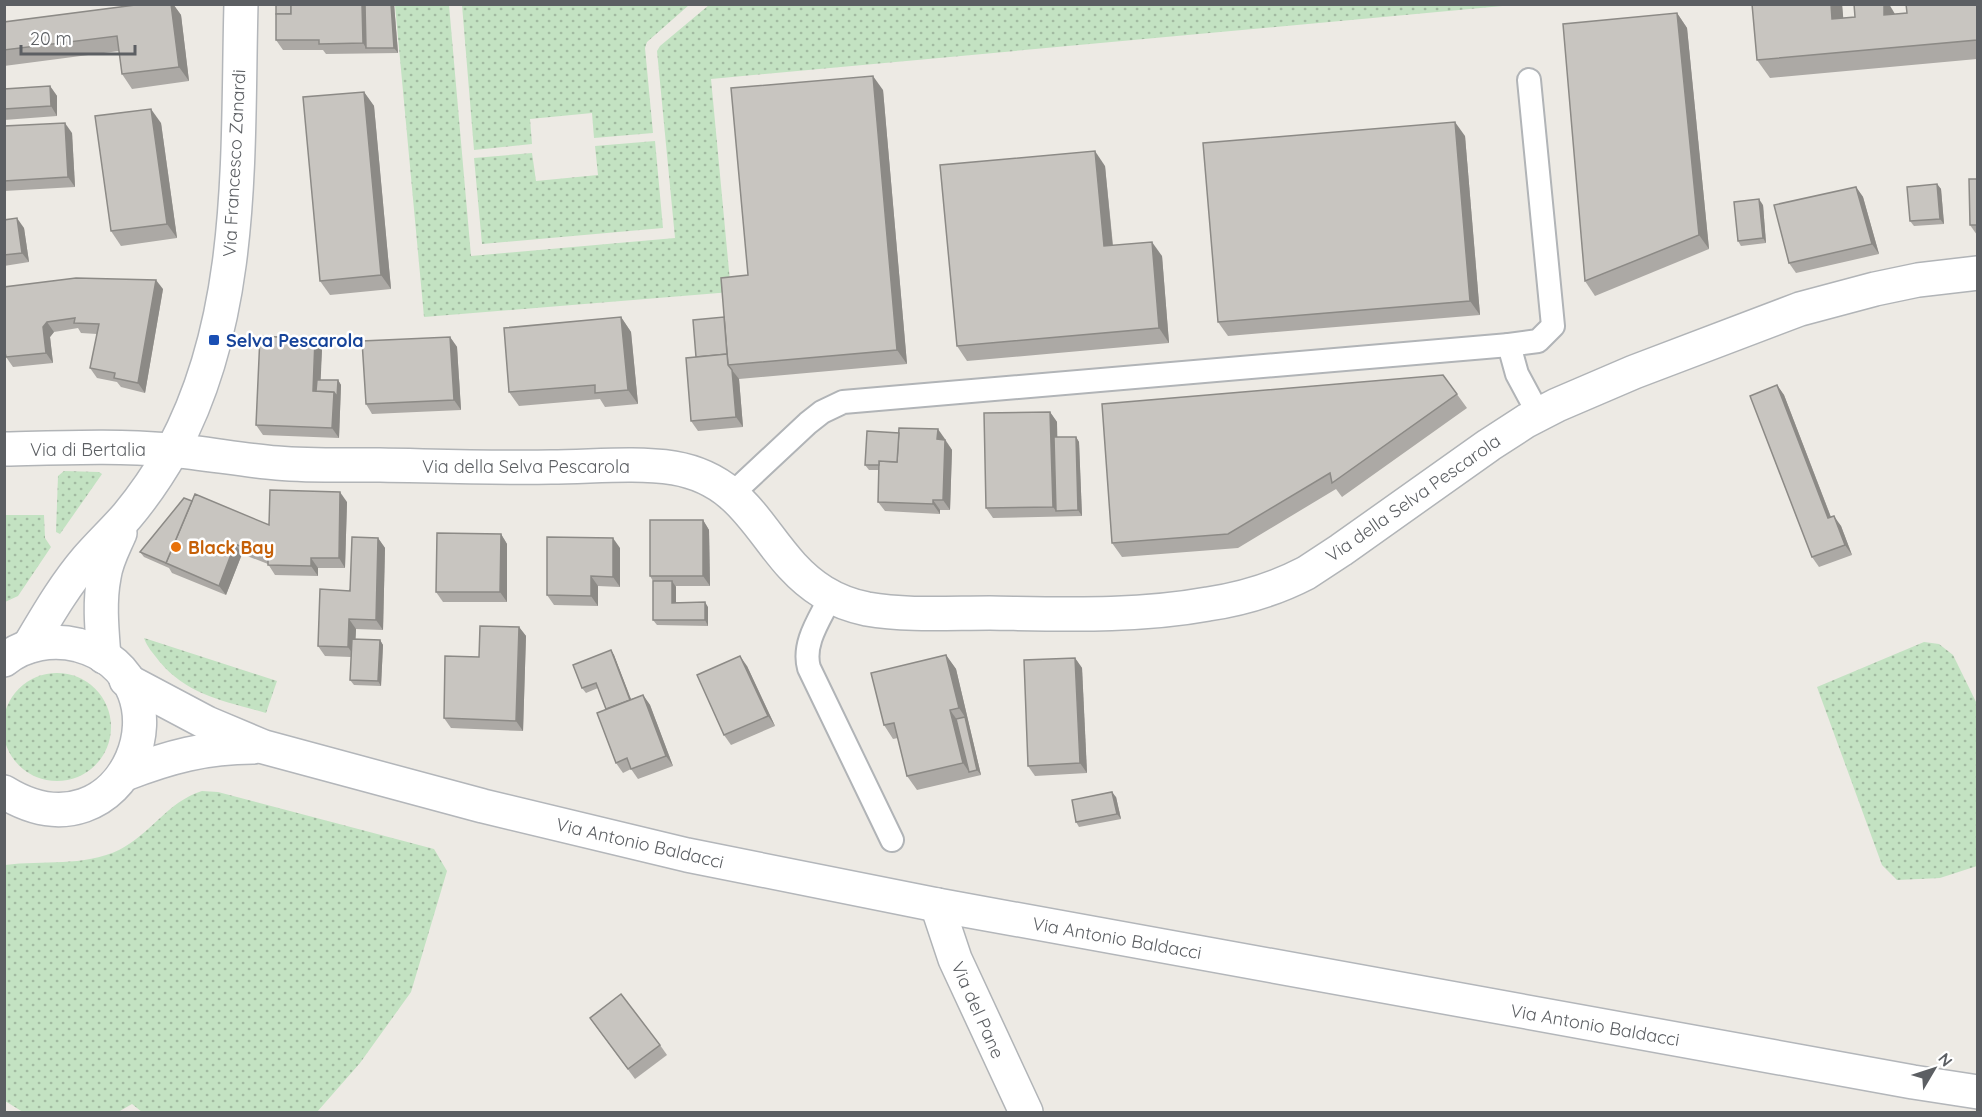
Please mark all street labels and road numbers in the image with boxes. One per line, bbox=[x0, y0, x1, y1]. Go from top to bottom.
street label: Via Francesco Zanardi bbox=[218, 69, 250, 257]
street label: Via della Selva Pescarola bbox=[1321, 429, 1505, 567]
street label: Via di Bertalia bbox=[30, 438, 146, 461]
street label: Via della Selva Pescarola bbox=[422, 455, 630, 478]
street label: Via Antonio Baldacci bbox=[554, 813, 726, 873]
street label: Via Antonio Baldacci bbox=[1031, 912, 1203, 964]
street label: Via del Pane bbox=[946, 958, 1010, 1062]
street label: Via Antonio Baldacci bbox=[1509, 999, 1681, 1051]

